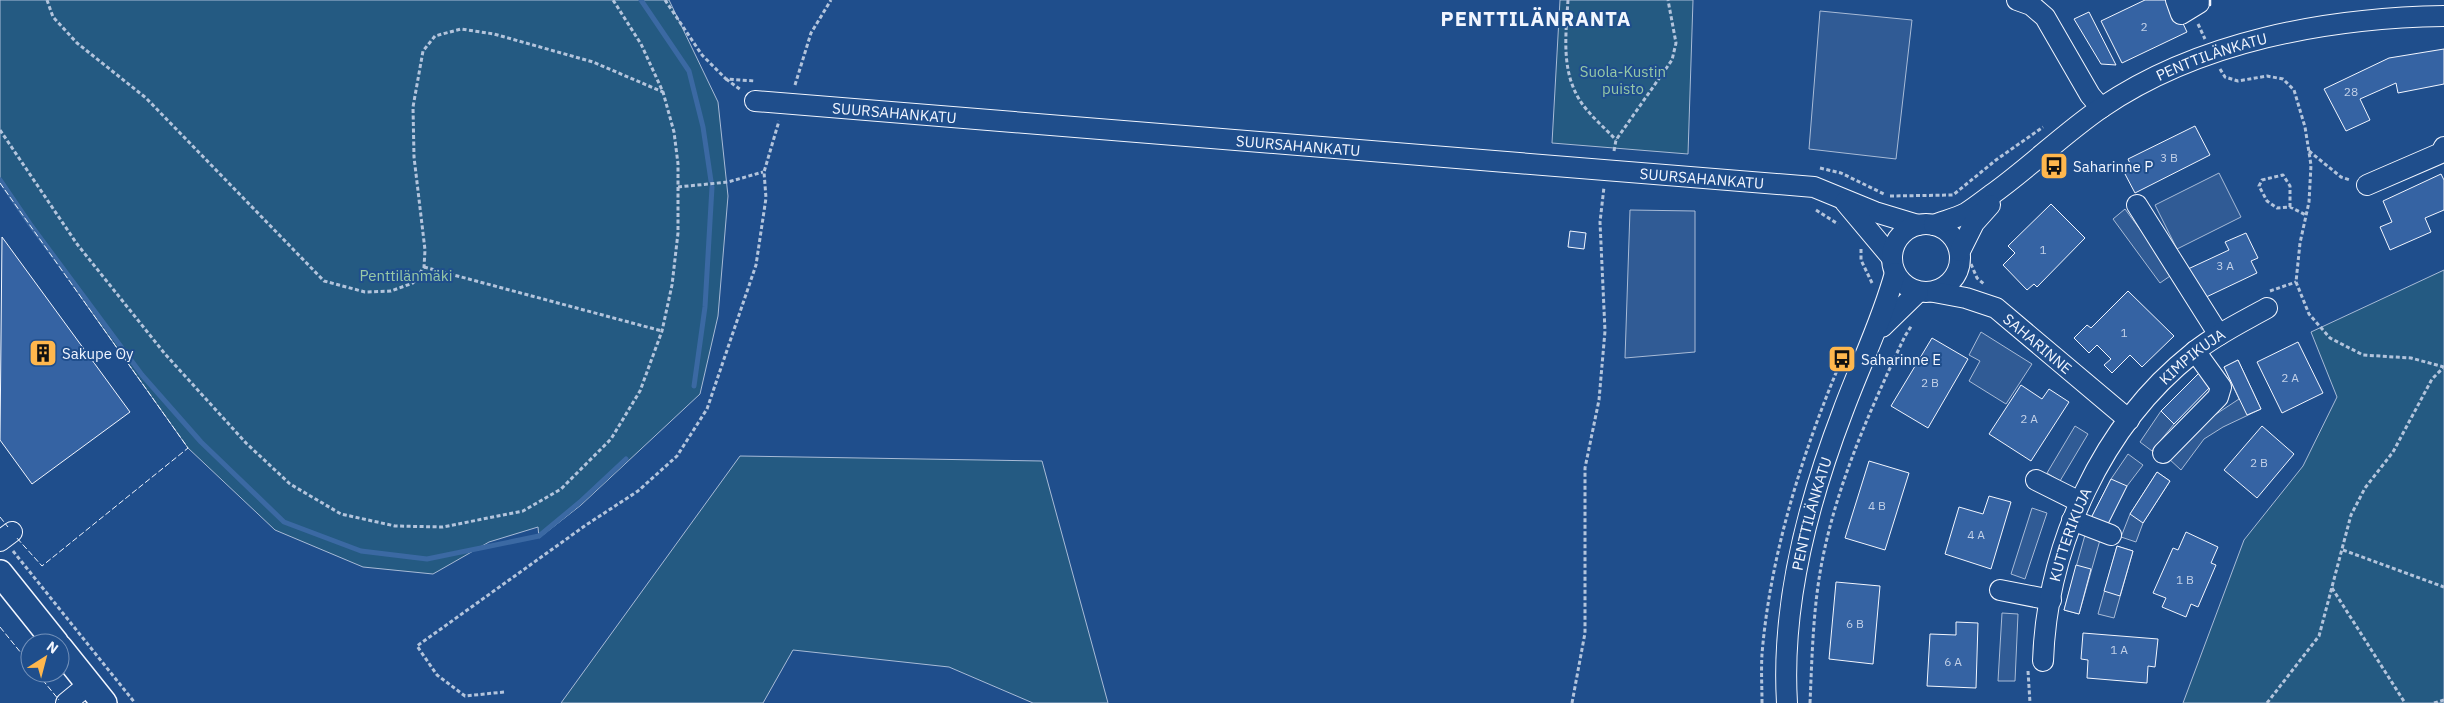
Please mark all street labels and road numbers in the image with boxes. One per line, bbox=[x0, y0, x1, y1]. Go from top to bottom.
street label: PENTTILÄNKATU bbox=[2153, 28, 2269, 85]
street label: SUURSAHANKATU bbox=[832, 98, 957, 127]
street label: SUURSAHANKATU bbox=[1235, 131, 1361, 160]
street label: SUURSAHANKATU bbox=[1639, 163, 1765, 192]
street label: SAHARINNE bbox=[2000, 309, 2076, 378]
street label: KIMPIKUJA bbox=[2155, 324, 2229, 388]
street label: PENTTILÄNKATU bbox=[1787, 454, 1835, 572]
street label: KUTTERIKUJA bbox=[2045, 484, 2095, 583]

